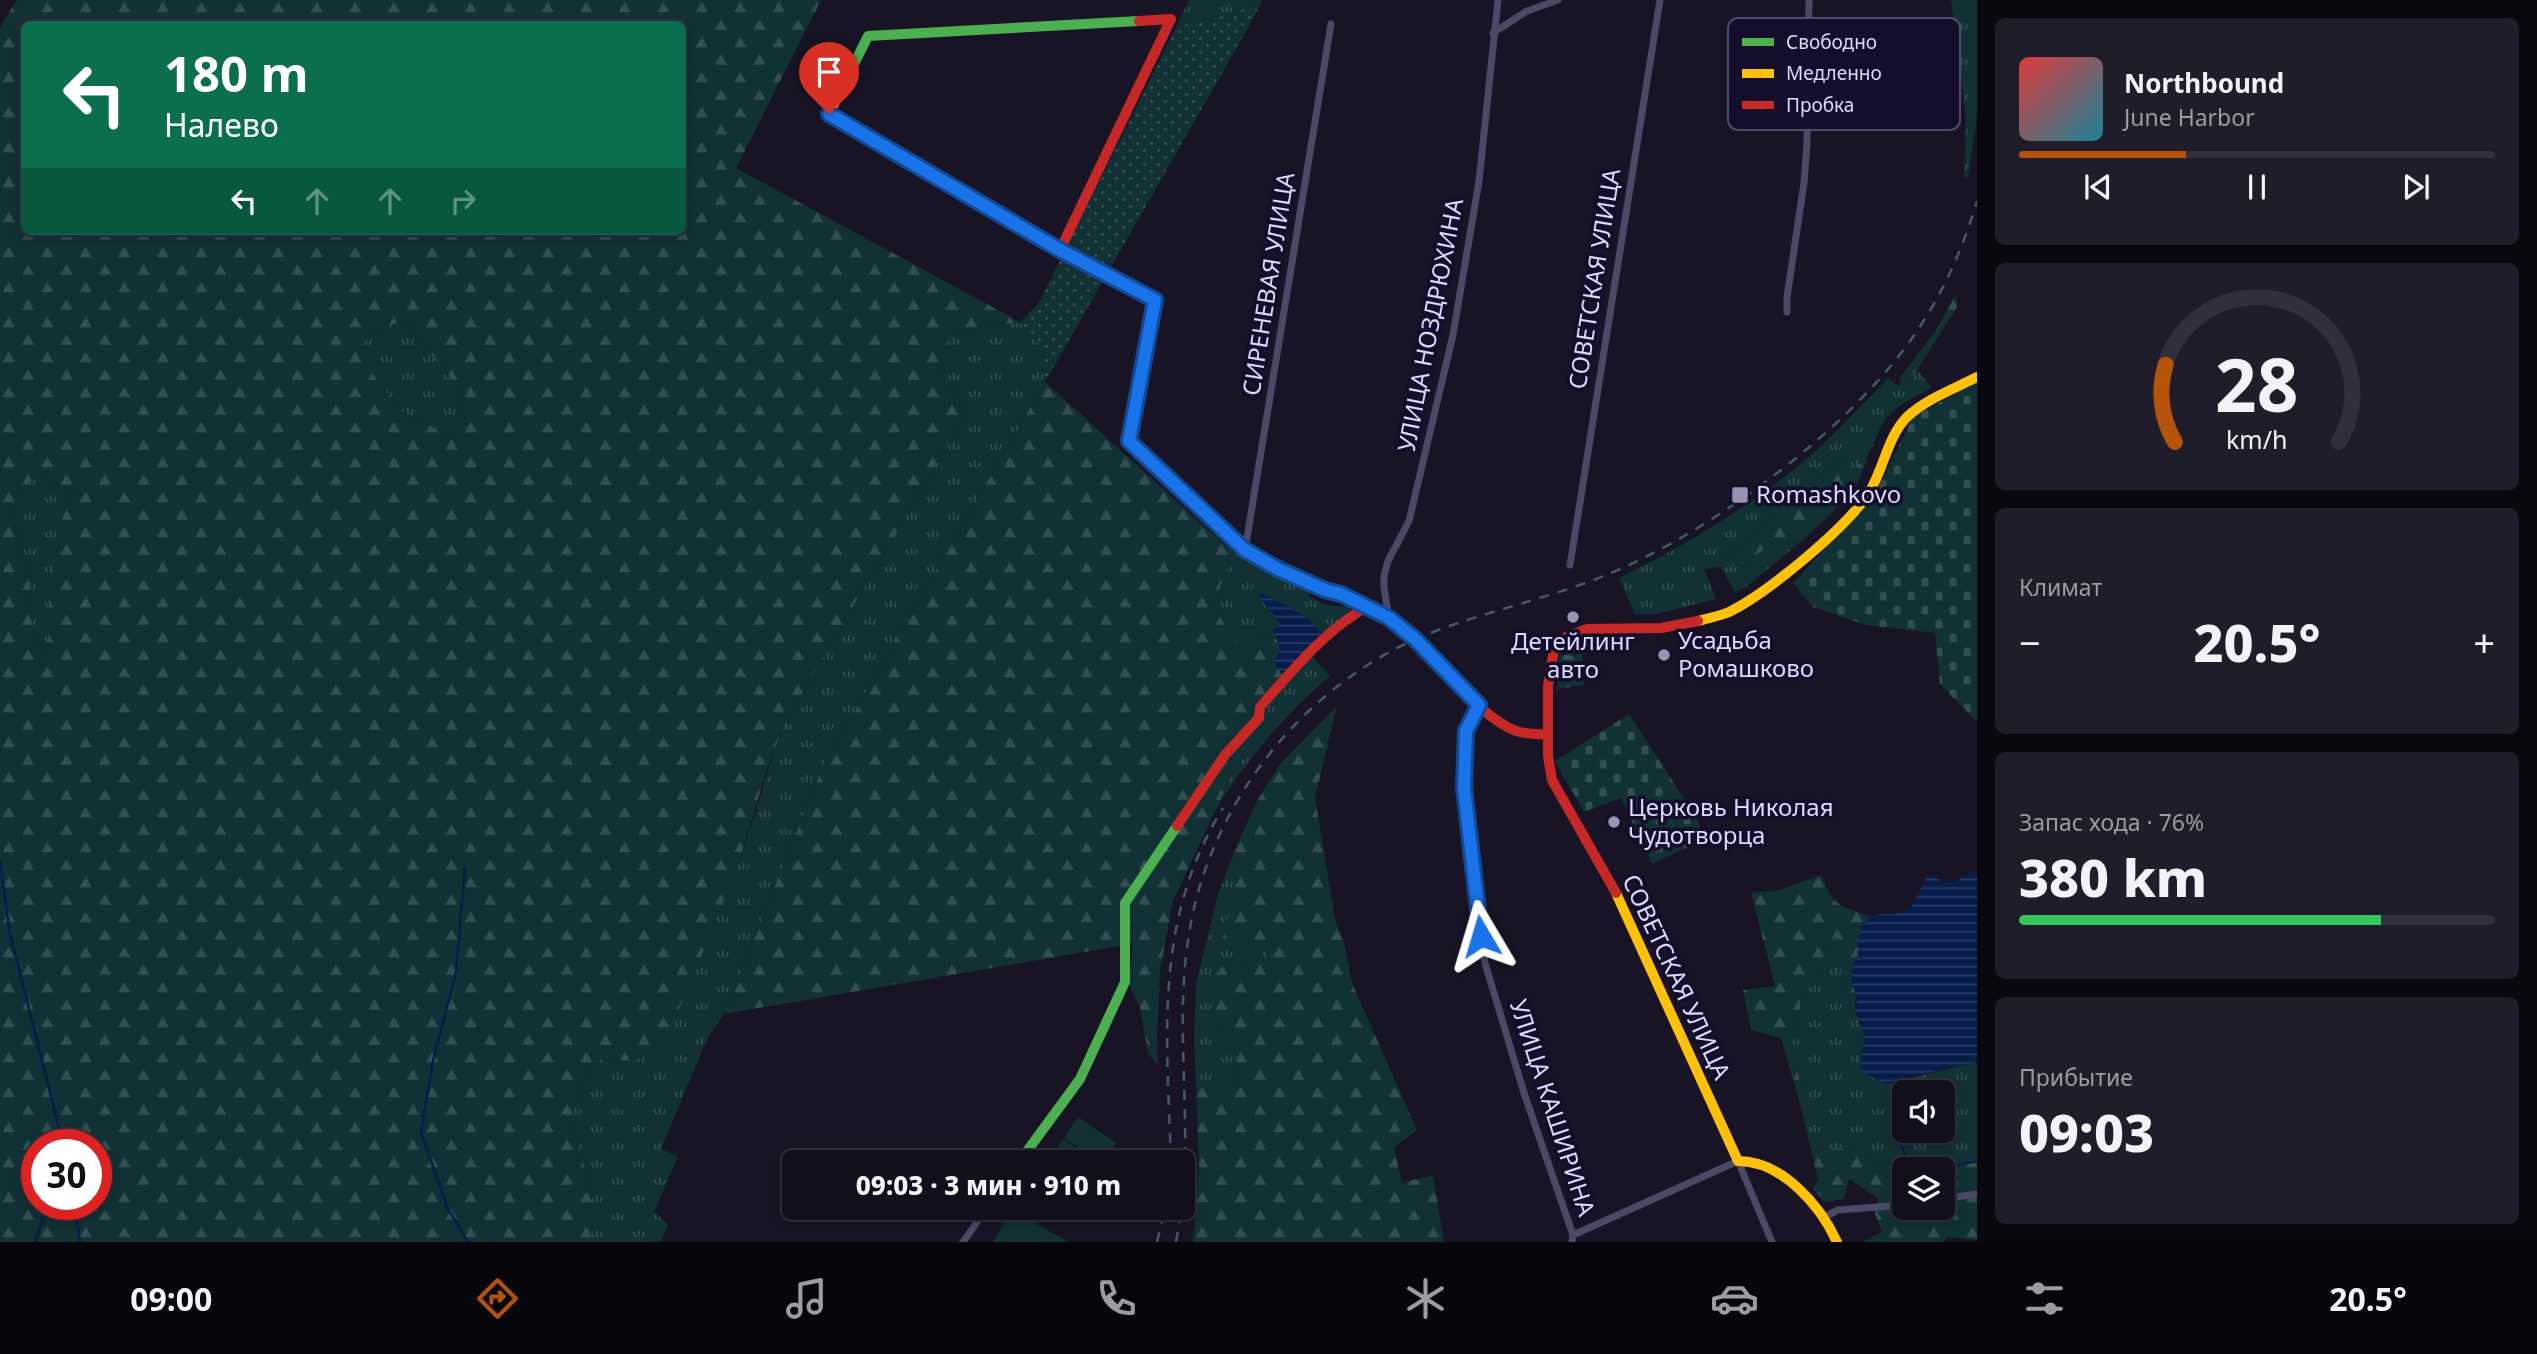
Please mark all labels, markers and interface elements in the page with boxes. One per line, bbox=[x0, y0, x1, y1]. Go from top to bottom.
legend bbox=[1728, 18, 1960, 130]
text: Свободно bbox=[1786, 29, 1877, 55]
text: 180 m bbox=[164, 40, 309, 106]
pin bbox=[799, 42, 859, 114]
icon: left bbox=[49, 49, 140, 140]
icon: arrive bbox=[810, 53, 848, 91]
text: Медленно bbox=[1786, 60, 1882, 86]
text: Northbound bbox=[2124, 65, 2284, 101]
text: Пробка bbox=[1786, 92, 1854, 118]
text: June Harbor bbox=[2124, 101, 2255, 133]
text: Налево bbox=[164, 103, 279, 146]
street label: СОВЕТСКАЯ УЛИЦА bbox=[1560, 165, 1627, 391]
icon: previous bbox=[2079, 168, 2117, 206]
icon: pause bbox=[2238, 168, 2276, 206]
icon: next bbox=[2397, 168, 2435, 206]
street label: СИРЕНЕВАЯ УЛИЦА bbox=[1234, 169, 1302, 398]
icon: left bbox=[225, 182, 263, 220]
icon: ahead bbox=[298, 182, 336, 220]
icon: ahead bbox=[371, 182, 409, 220]
icon: right bbox=[444, 182, 482, 220]
street label: УЛИЦА НОЗДРЮХИНА bbox=[1389, 195, 1470, 454]
text: 28 bbox=[2215, 335, 2299, 434]
text: km/h bbox=[2226, 422, 2288, 456]
place label: Romashkovo bbox=[1756, 477, 1901, 510]
marker: Romashkovo bbox=[1730, 485, 1750, 505]
text: Климат bbox=[2019, 571, 2102, 603]
text: 20.5° bbox=[2194, 606, 2320, 677]
marker: Детейлинг авто bbox=[1565, 609, 1581, 625]
text: − bbox=[2019, 616, 2041, 668]
text: + bbox=[2473, 616, 2495, 668]
place label: Усадьба Ромашково bbox=[1678, 623, 1814, 684]
place label: Детейлинг авто bbox=[1511, 624, 1635, 685]
marker: Усадьба Ромашково bbox=[1656, 647, 1672, 663]
place label: Церковь Николая Чудотворца bbox=[1628, 790, 1834, 851]
text: Запас хода · 76% bbox=[2019, 806, 2204, 838]
marker: Церковь Николая Чудотворца bbox=[1606, 814, 1622, 830]
text: 380 km bbox=[2019, 841, 2207, 912]
street label: СОВЕТСКАЯ УЛИЦА bbox=[1615, 868, 1740, 1085]
position arrow bbox=[1444, 899, 1518, 973]
street label: УЛИЦА КАШИРИНА bbox=[1503, 995, 1604, 1221]
text: Прибытие bbox=[2019, 1061, 2133, 1093]
map controls bbox=[1892, 1080, 1955, 1220]
button: sound bbox=[1892, 1080, 1955, 1143]
text: 09:03 bbox=[2019, 1096, 2154, 1167]
speed limit sign: 30 bbox=[21, 1129, 112, 1220]
button: layers bbox=[1892, 1157, 1955, 1220]
text: 09:03 · 3 мин · 910 m bbox=[856, 1167, 1121, 1203]
icon: directions bbox=[473, 1274, 522, 1323]
icon: music bbox=[782, 1274, 831, 1323]
icon: phone bbox=[1092, 1274, 1141, 1323]
icon: climate bbox=[1401, 1274, 1450, 1323]
icon: car bbox=[1710, 1274, 1759, 1323]
icon: filters bbox=[2020, 1274, 2069, 1323]
text: 09:00 bbox=[130, 1277, 212, 1320]
text: 20.5° bbox=[2329, 1277, 2407, 1320]

